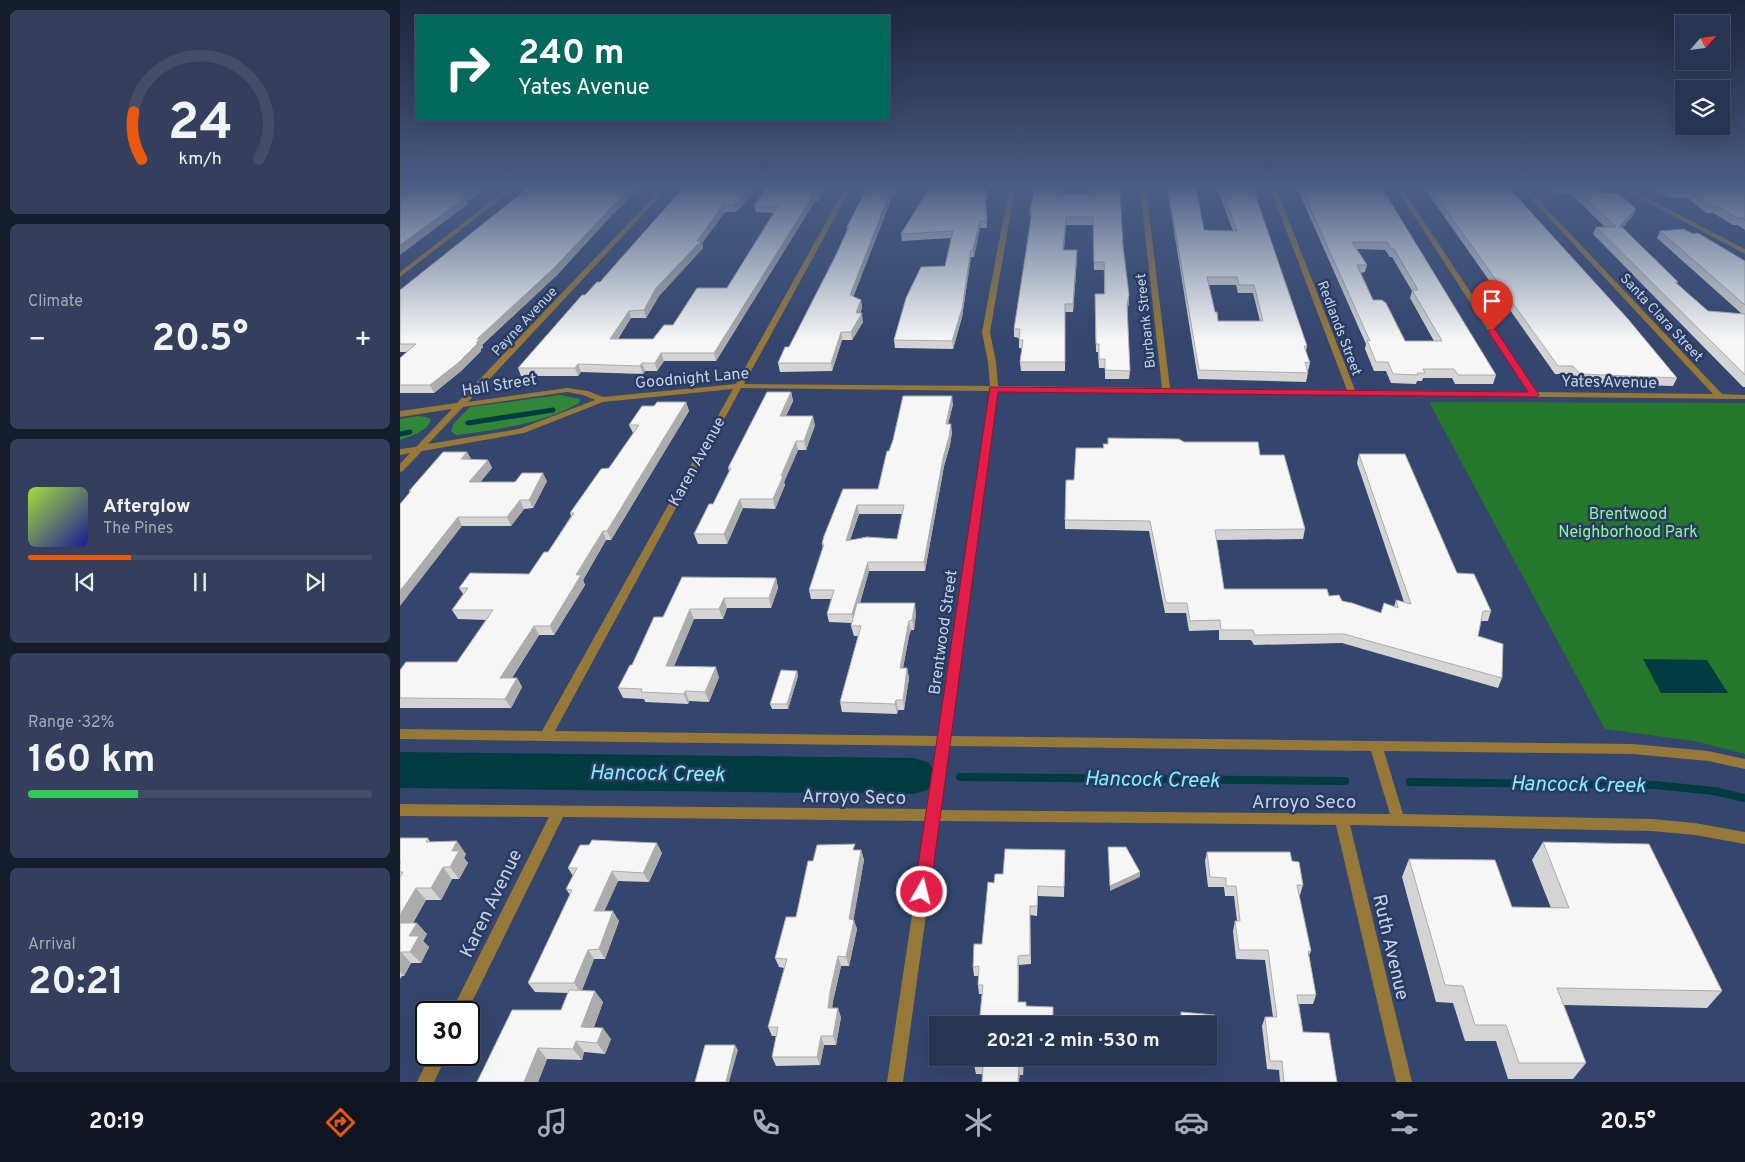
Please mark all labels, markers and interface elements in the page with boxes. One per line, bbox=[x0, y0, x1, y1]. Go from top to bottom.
north arrow bbox=[1675, 15, 1730, 70]
map controls bbox=[1675, 15, 1730, 135]
text: 240 m bbox=[518, 32, 624, 76]
icon: right bbox=[435, 35, 500, 100]
text: Yates Avenue bbox=[518, 75, 650, 102]
button: layers bbox=[1675, 80, 1730, 135]
text: 24 bbox=[167, 92, 233, 158]
text: km/h bbox=[178, 148, 222, 171]
street label: Santa Clara Street bbox=[1616, 271, 1706, 366]
street label: Burbank Street bbox=[1133, 273, 1160, 369]
street label: Redlands Street bbox=[1313, 279, 1364, 378]
pin bbox=[1471, 280, 1513, 331]
street label: Payne Avenue bbox=[489, 284, 562, 360]
icon: arrive bbox=[1478, 287, 1506, 315]
text: Climate bbox=[28, 292, 83, 312]
text: 20.5° bbox=[152, 316, 248, 365]
text: − bbox=[28, 323, 46, 359]
text: + bbox=[354, 323, 372, 359]
street label: Goodnight Lane bbox=[634, 364, 750, 394]
street label: Hall Street bbox=[461, 370, 538, 402]
street label: Yates Avenue bbox=[1561, 372, 1657, 394]
street label: Karen Avenue bbox=[665, 414, 731, 510]
text: Afterglow bbox=[103, 495, 191, 519]
park label: Brentwood Neighborhood Park bbox=[1558, 505, 1698, 543]
text: The Pines bbox=[103, 519, 173, 539]
icon: previous bbox=[71, 568, 99, 596]
icon: pause bbox=[186, 568, 214, 596]
icon: next bbox=[301, 568, 329, 596]
street label: Brentwood Street bbox=[925, 568, 963, 696]
text: Range · 32% bbox=[28, 713, 114, 733]
text: 160 km bbox=[28, 737, 156, 786]
water label: Hancock Creek bbox=[589, 760, 725, 789]
water label: Hancock Creek bbox=[1084, 766, 1220, 795]
water label: Hancock Creek bbox=[1510, 771, 1646, 800]
street label: Arroyo Seco bbox=[802, 785, 906, 811]
street label: Arroyo Seco bbox=[1252, 791, 1356, 815]
street label: Karen Avenue bbox=[455, 846, 528, 962]
position arrow bbox=[895, 865, 947, 917]
street label: Ruth Avenue bbox=[1366, 892, 1414, 1003]
text: Arrival bbox=[28, 935, 76, 955]
text: 20:21 bbox=[28, 959, 124, 1008]
speed limit sign: 30 bbox=[415, 1001, 480, 1066]
text: 20:21 · 2 min · 530 m bbox=[986, 1029, 1160, 1053]
icon: directions bbox=[323, 1105, 358, 1140]
icon: music bbox=[535, 1105, 570, 1140]
icon: phone bbox=[748, 1105, 783, 1140]
icon: climate bbox=[961, 1105, 996, 1140]
icon: car bbox=[1174, 1105, 1209, 1140]
icon: filters bbox=[1387, 1105, 1422, 1140]
text: 20:19 bbox=[89, 1109, 145, 1136]
text: 20.5° bbox=[1600, 1109, 1656, 1136]

